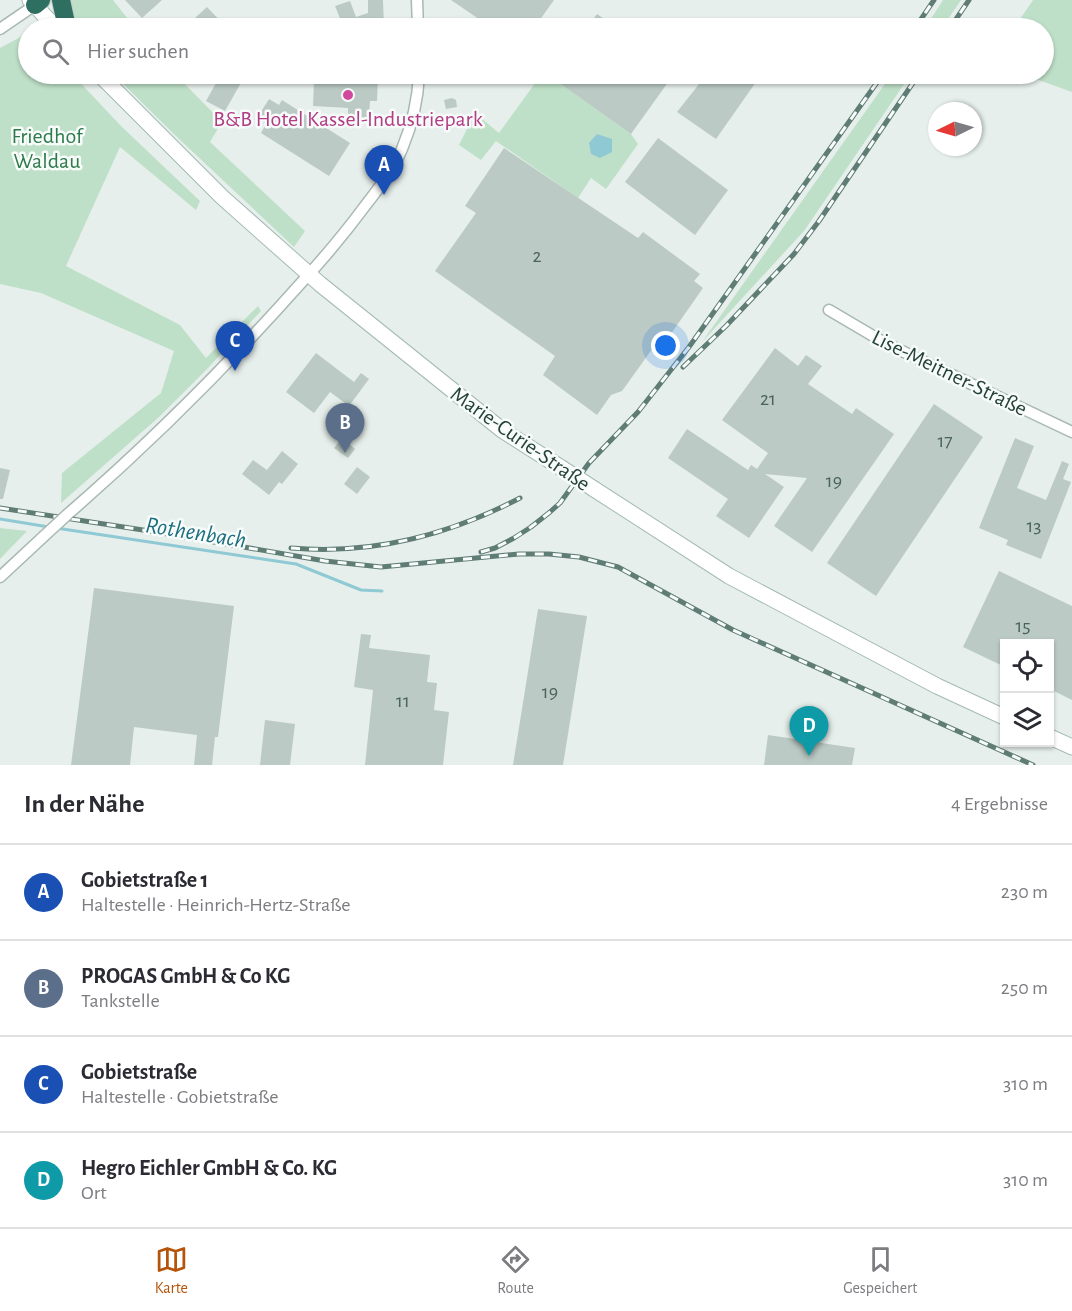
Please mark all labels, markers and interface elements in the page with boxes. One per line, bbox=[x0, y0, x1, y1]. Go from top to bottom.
search box bbox=[18, 18, 1054, 84]
icon: search bbox=[39, 35, 72, 68]
text: Hier suchen bbox=[87, 40, 189, 62]
marker: B&B Hotel Kassel-Industriepark bbox=[341, 88, 355, 102]
north arrow bbox=[928, 102, 982, 156]
place label: B&B Hotel Kassel-Industriepark bbox=[213, 108, 483, 130]
park label: Friedhof Waldau bbox=[11, 125, 84, 172]
pin: A bbox=[364, 146, 404, 195]
house number: 2 bbox=[532, 246, 542, 266]
pin: C bbox=[216, 322, 254, 371]
street label: Lise-Meitner-Straße bbox=[868, 326, 1031, 420]
your location bbox=[651, 331, 680, 360]
street label: Marie-Curie-Straße bbox=[447, 383, 594, 495]
house number: 21 bbox=[760, 389, 776, 409]
pin: B bbox=[326, 404, 364, 453]
house number: 17 bbox=[937, 431, 953, 451]
house number: 19 bbox=[826, 471, 842, 491]
water label: Rothenbach bbox=[144, 513, 248, 553]
house number: 13 bbox=[1026, 516, 1042, 536]
house number: 15 bbox=[1015, 616, 1031, 636]
map controls bbox=[1000, 639, 1054, 747]
button: locate bbox=[1000, 639, 1054, 693]
house number: 19 bbox=[542, 682, 558, 702]
house number: 11 bbox=[396, 691, 410, 711]
button: layers bbox=[1000, 693, 1054, 747]
pin: D bbox=[790, 706, 828, 756]
text: In der Nähe bbox=[24, 791, 144, 817]
text: 4 Ergebnisse bbox=[951, 794, 1048, 814]
text: Gobietstraße 1 bbox=[81, 869, 208, 891]
text: A bbox=[38, 882, 50, 902]
text: 230 m bbox=[1001, 882, 1048, 902]
text: Haltestelle · Heinrich-Hertz-Straße bbox=[81, 895, 351, 915]
text: PROGAS GmbH & Co KG bbox=[81, 965, 290, 987]
text: B bbox=[38, 978, 49, 998]
text: 250 m bbox=[1001, 978, 1048, 998]
text: Tankstelle bbox=[81, 991, 160, 1011]
text: Gobietstraße bbox=[81, 1061, 197, 1083]
text: C bbox=[38, 1074, 49, 1094]
text: 310 m bbox=[1003, 1074, 1048, 1094]
text: Haltestelle · Gobietstraße bbox=[81, 1087, 279, 1107]
text: Hegro Eichler GmbH & Co. KG bbox=[81, 1157, 337, 1179]
text: D bbox=[37, 1170, 50, 1190]
text: 310 m bbox=[1003, 1170, 1048, 1190]
text: Ort bbox=[81, 1183, 107, 1203]
tab: Karte bbox=[155, 1243, 188, 1298]
tab: Route bbox=[497, 1243, 534, 1298]
tab: Gespeichert bbox=[843, 1243, 917, 1298]

